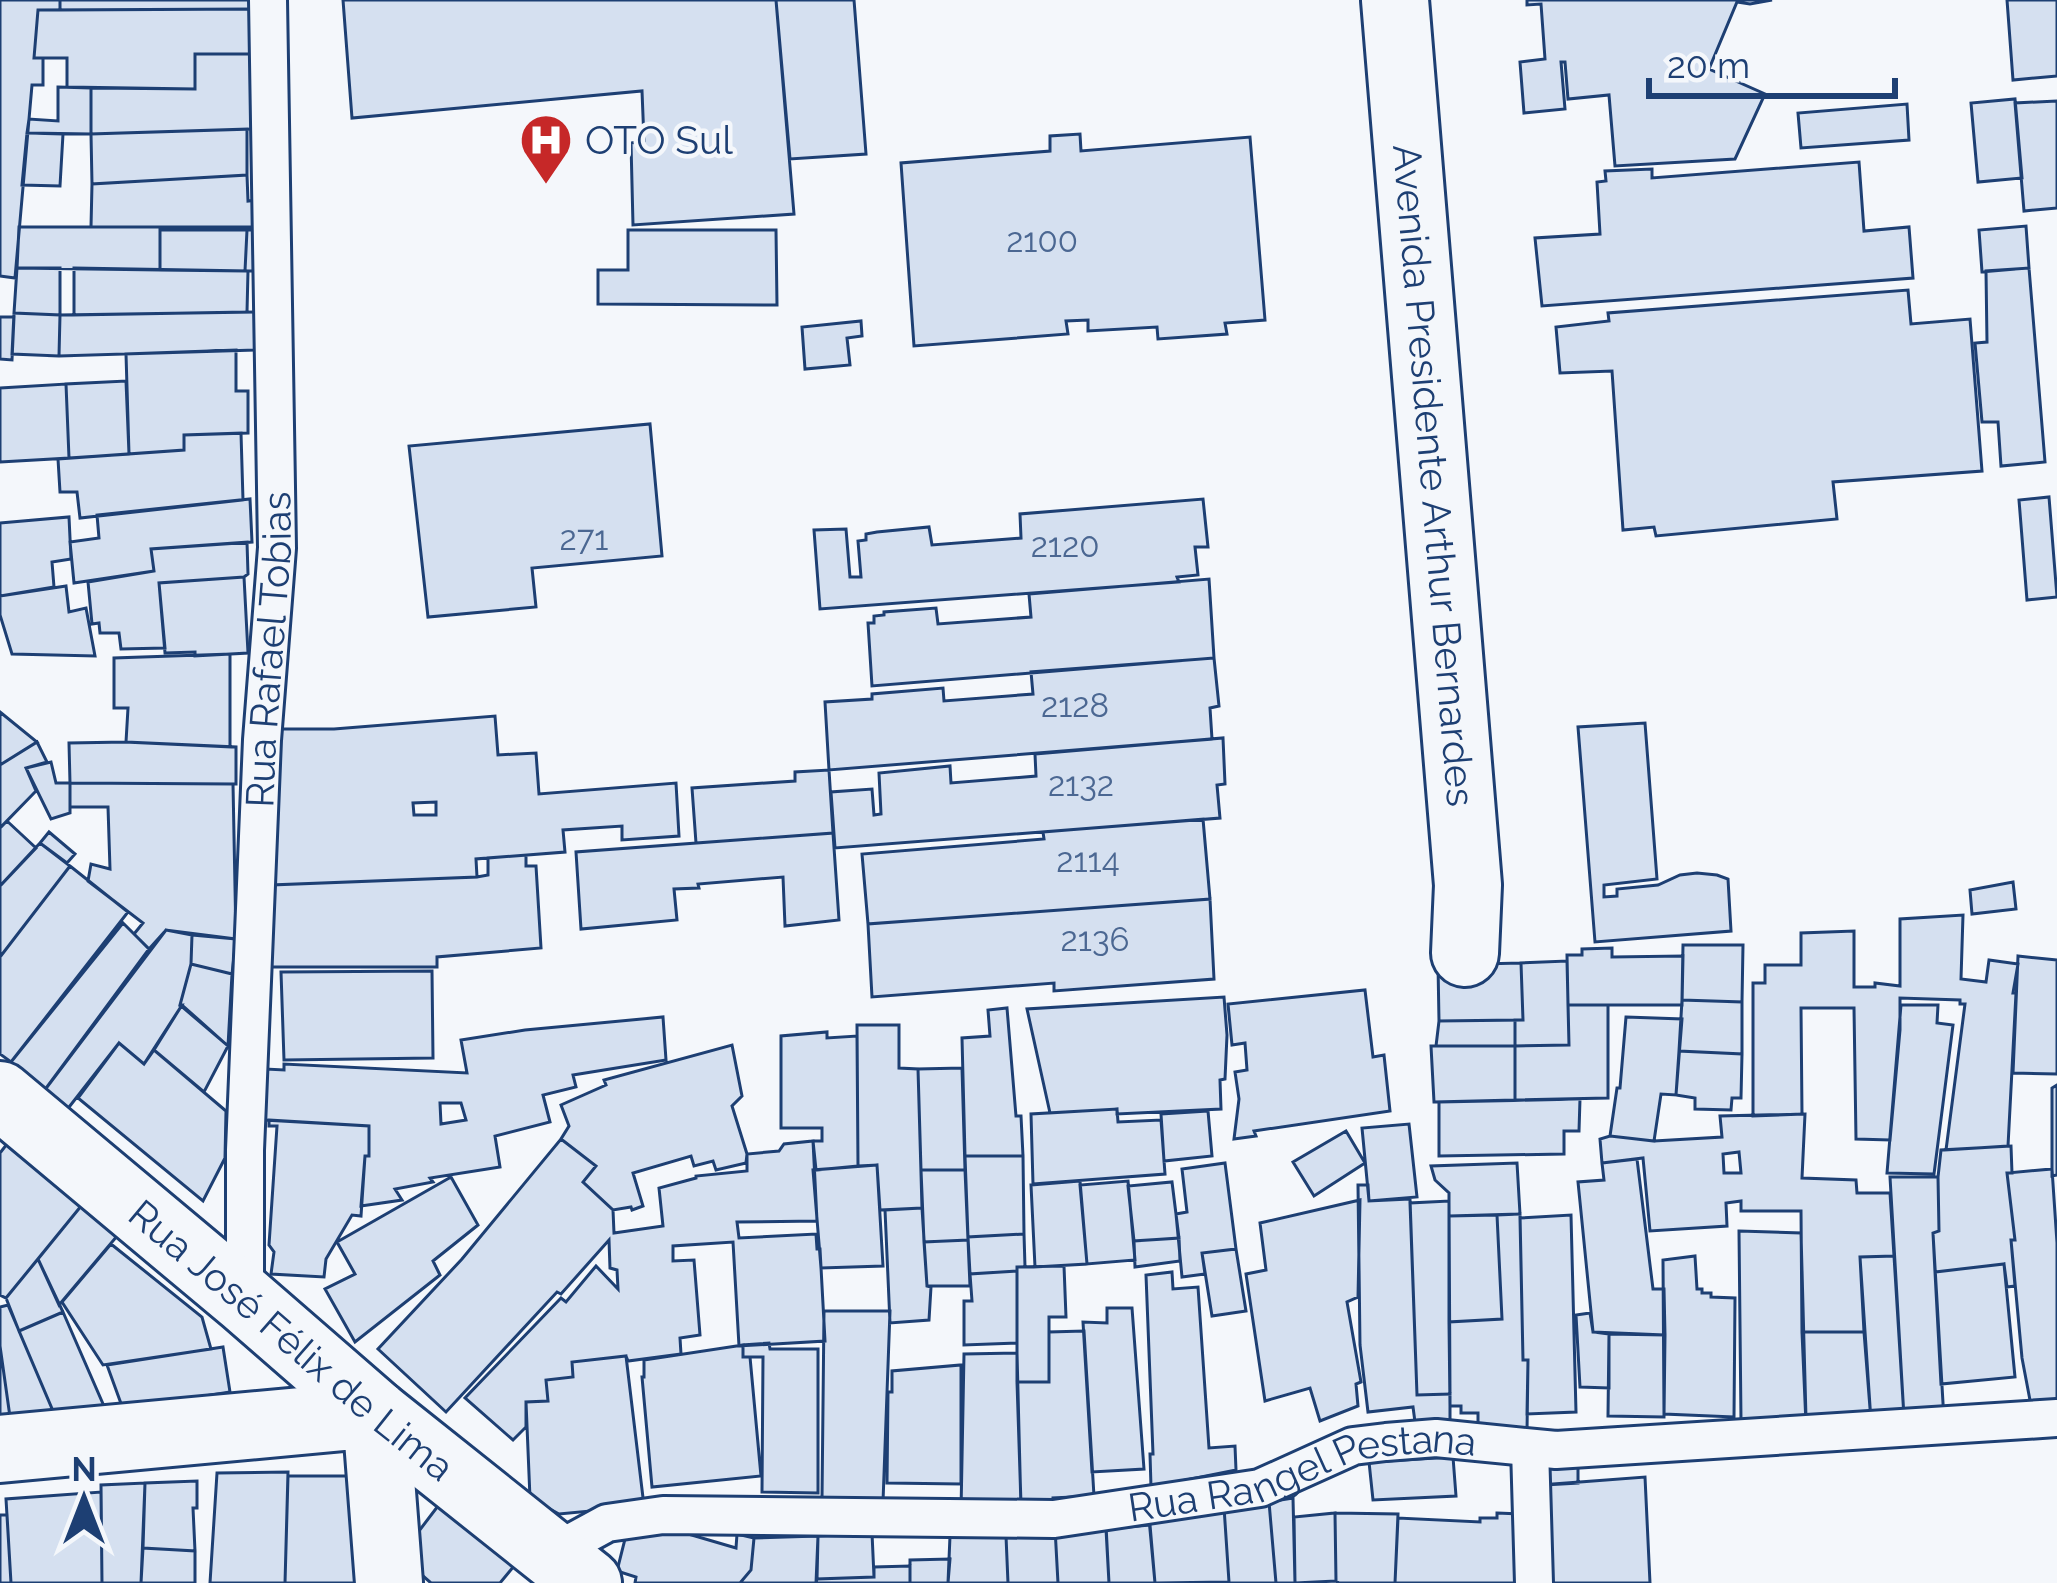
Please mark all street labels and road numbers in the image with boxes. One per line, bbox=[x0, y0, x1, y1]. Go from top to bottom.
street label: Avenida Presidente Arthur Bernardes bbox=[1384, 143, 1484, 808]
street label: Rua Rafael Tobias bbox=[236, 491, 301, 808]
street label: Rua José Félix de Lima bbox=[120, 1190, 463, 1490]
street label: Rua Rangel Pestana bbox=[1125, 1415, 1479, 1531]

